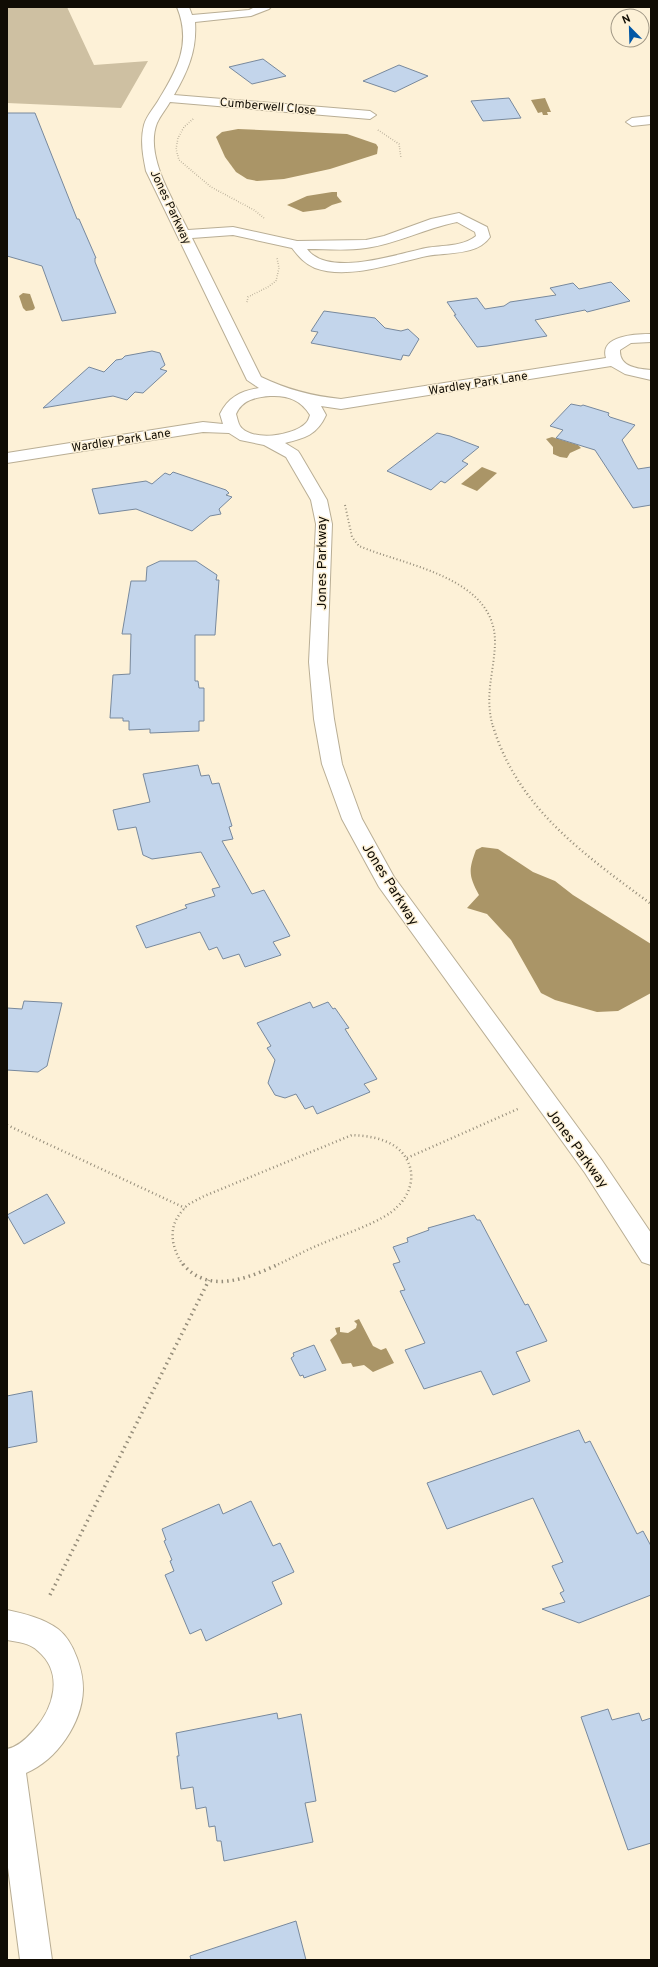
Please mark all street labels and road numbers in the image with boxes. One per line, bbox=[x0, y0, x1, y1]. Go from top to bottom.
street label: Cumberwell Close bbox=[219, 95, 317, 119]
street label: Jones Parkway bbox=[146, 168, 194, 247]
street label: Wardley Park Lane bbox=[427, 368, 529, 400]
street label: Wardley Park Lane bbox=[70, 425, 172, 457]
street label: Jones Parkway bbox=[314, 516, 331, 610]
street label: Jones Parkway bbox=[358, 840, 422, 929]
street label: Jones Parkway bbox=[542, 1106, 611, 1192]

